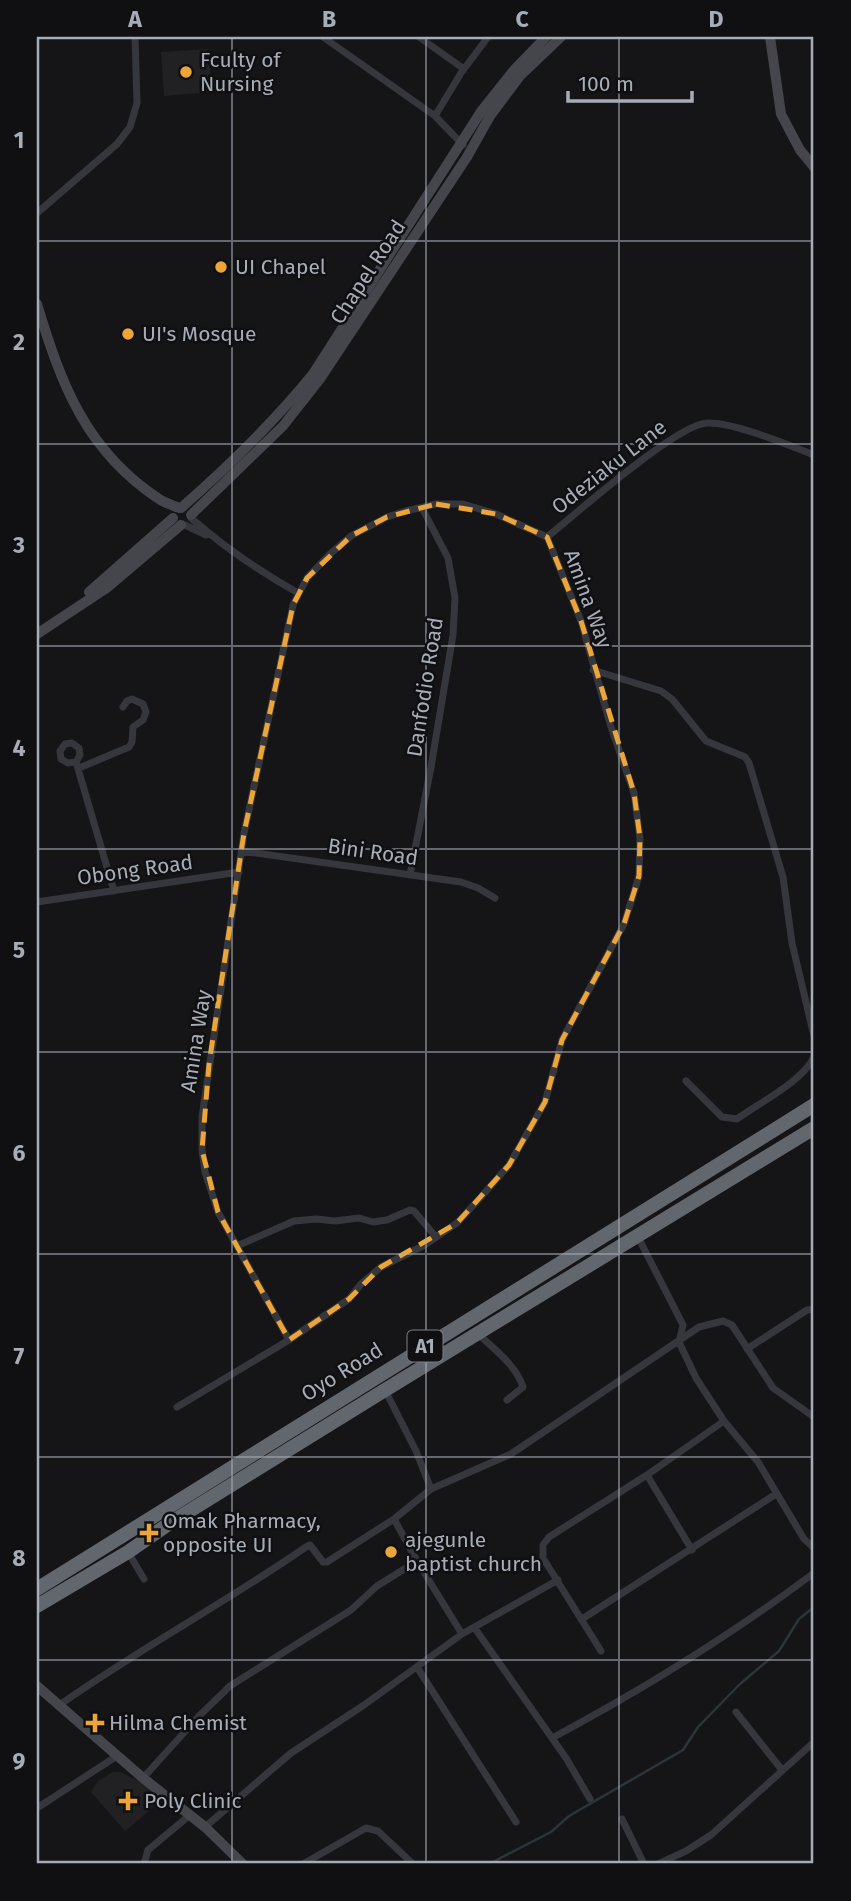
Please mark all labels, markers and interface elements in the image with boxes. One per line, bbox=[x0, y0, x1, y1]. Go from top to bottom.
text: A bbox=[127, 5, 142, 33]
text: B bbox=[322, 5, 336, 33]
text: C bbox=[515, 5, 529, 33]
text: D bbox=[709, 5, 724, 33]
place label: Fculty of Nursing bbox=[200, 47, 282, 97]
scale bar bbox=[568, 60, 692, 104]
marker: Fculty of Nursing bbox=[178, 64, 194, 80]
text: 100 m bbox=[578, 71, 634, 97]
text: 1 bbox=[14, 126, 24, 154]
street label: Chapel Road bbox=[325, 215, 411, 329]
place label: UI Chapel bbox=[235, 254, 326, 280]
marker: UI Chapel bbox=[213, 259, 229, 275]
place label: UI's Mosque bbox=[142, 321, 257, 347]
marker: UI's Mosque bbox=[120, 326, 136, 342]
text: 2 bbox=[13, 328, 25, 356]
street label: Odeziaku Lane bbox=[546, 414, 672, 520]
text: 3 bbox=[12, 531, 25, 559]
street label: Amina Way bbox=[558, 546, 618, 653]
street label: Danfodio Road bbox=[401, 615, 449, 759]
text: 4 bbox=[13, 734, 26, 762]
street label: Bini Road bbox=[326, 833, 420, 871]
street label: Obong Road bbox=[76, 849, 194, 891]
text: 5 bbox=[13, 936, 25, 964]
street label: Amina Way bbox=[175, 987, 217, 1094]
text: 6 bbox=[13, 1139, 26, 1167]
road number: A1 bbox=[408, 1330, 442, 1362]
street label: Oyo Road bbox=[297, 1337, 387, 1407]
text: 7 bbox=[14, 1342, 25, 1370]
place label: Omak Pharmacy, opposite UI bbox=[163, 1508, 321, 1558]
marker: Omak Pharmacy, opposite UI bbox=[141, 1525, 157, 1541]
place label: ajegunle baptist church bbox=[405, 1527, 542, 1577]
text: 8 bbox=[12, 1544, 26, 1572]
marker: ajegunle baptist church bbox=[383, 1544, 399, 1560]
place label: Hilma Chemist bbox=[109, 1710, 247, 1736]
marker: Hilma Chemist bbox=[87, 1715, 103, 1731]
text: 9 bbox=[13, 1747, 26, 1775]
place label: Poly Clinic bbox=[144, 1788, 242, 1814]
marker: Poly Clinic bbox=[118, 1791, 138, 1811]

